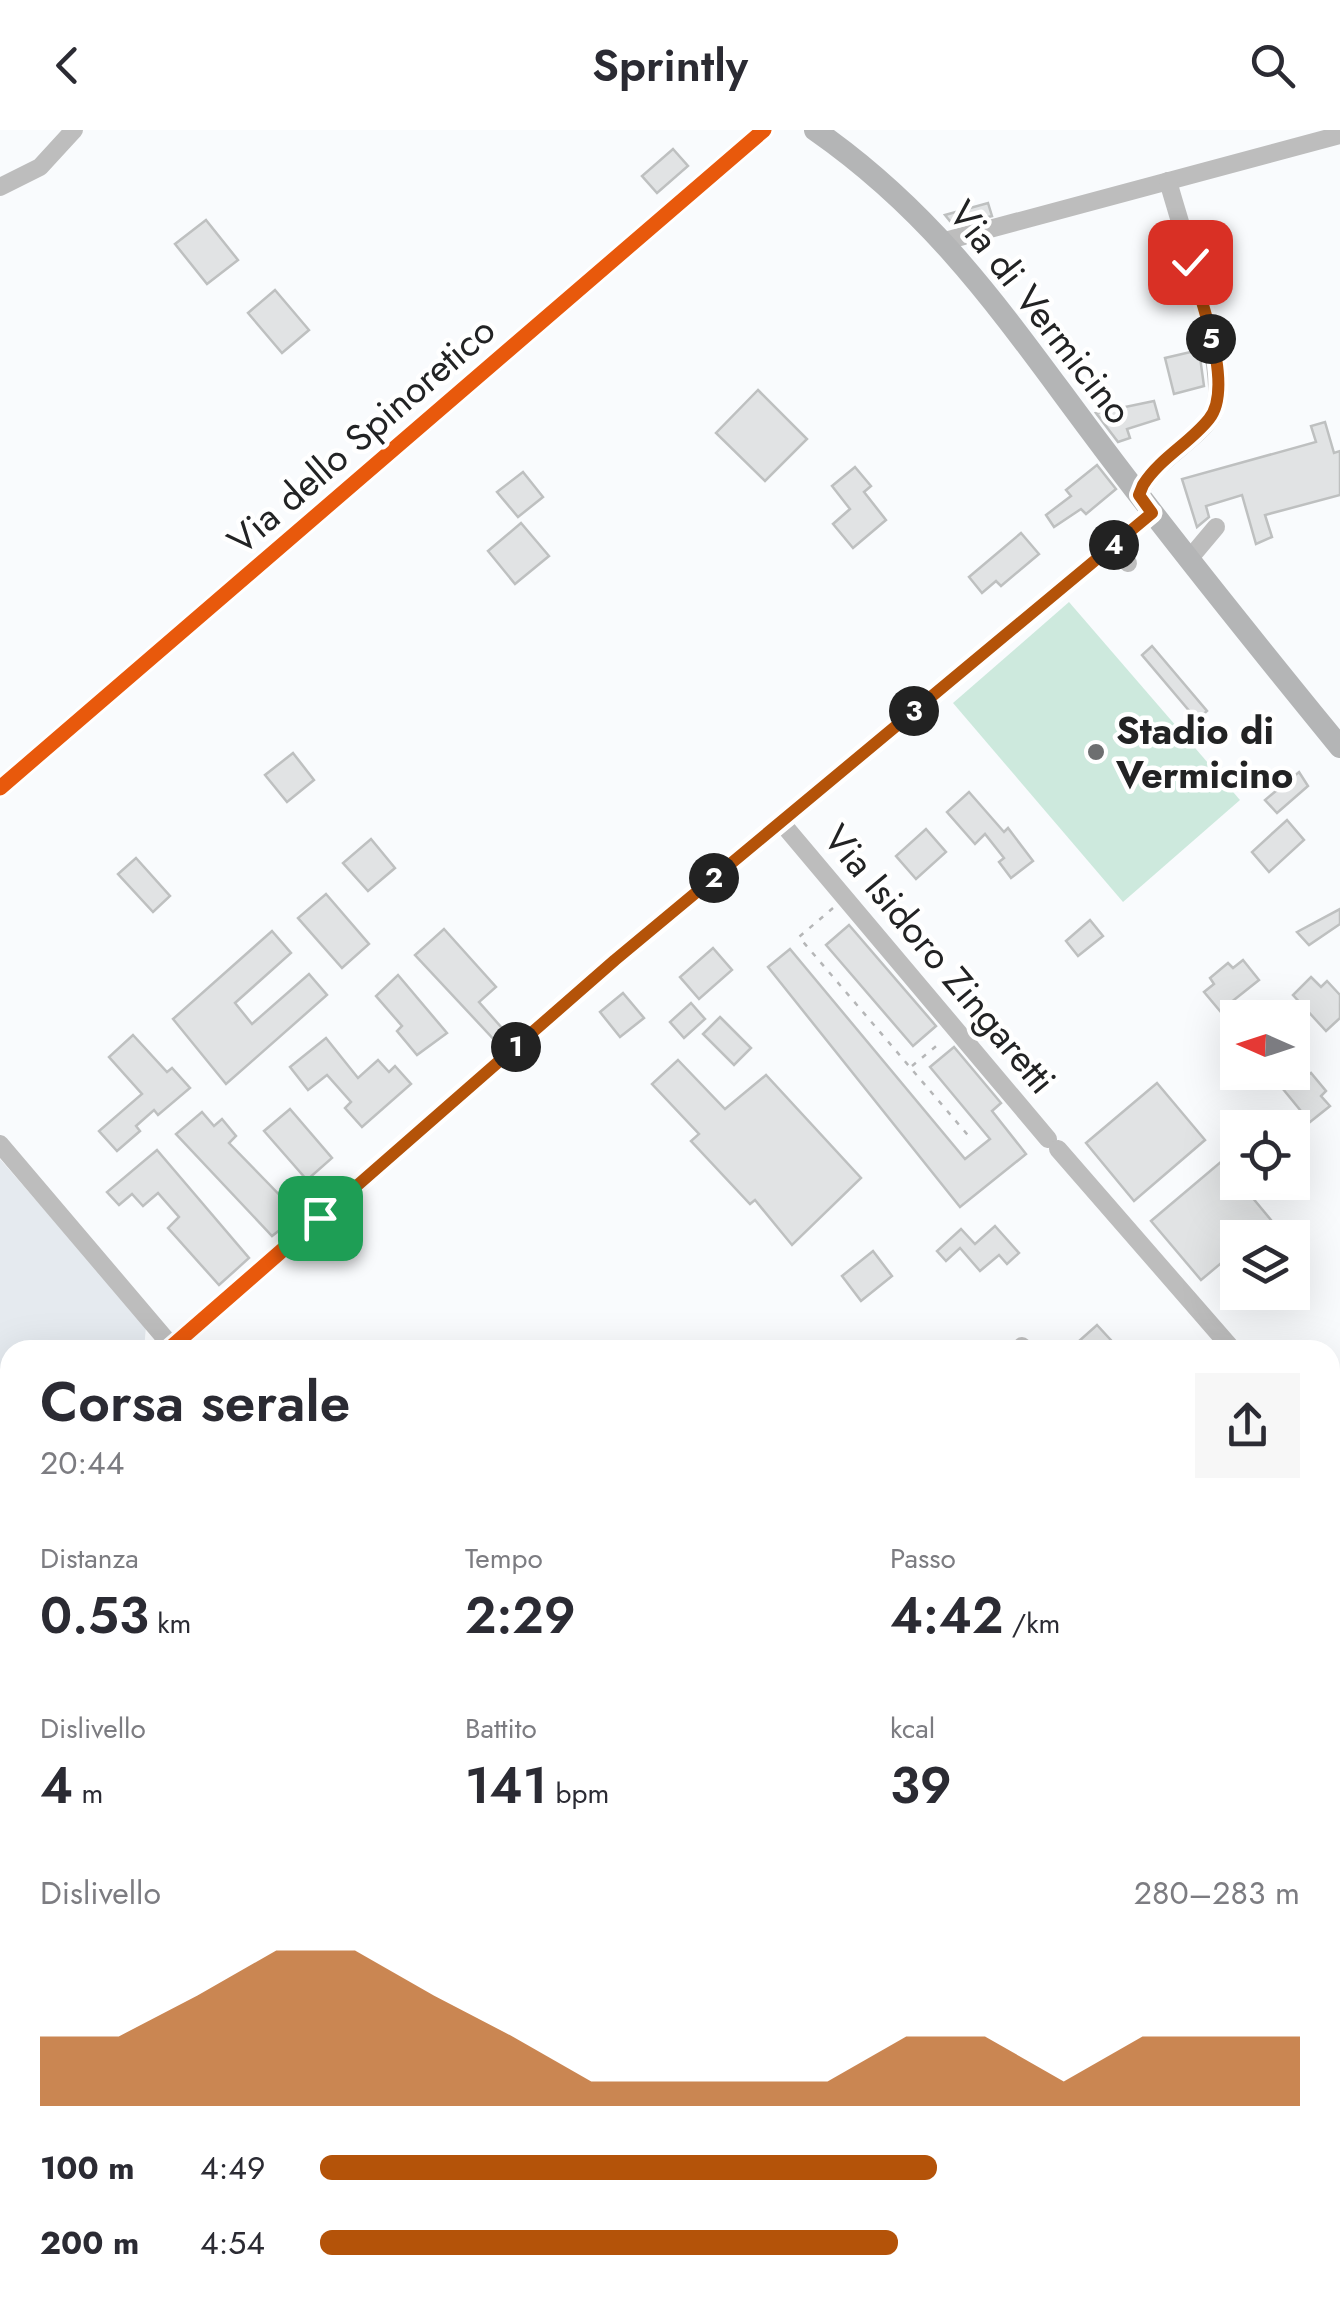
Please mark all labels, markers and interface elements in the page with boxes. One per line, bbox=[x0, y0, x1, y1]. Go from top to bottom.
text: Sprintly bbox=[592, 33, 748, 98]
icon: back bbox=[40, 38, 95, 93]
icon: search bbox=[1245, 38, 1300, 93]
street label: Via di Vermicino bbox=[936, 188, 1146, 436]
pin bbox=[1148, 220, 1233, 305]
icon: check bbox=[1163, 235, 1218, 290]
street label: Via dello Spinoretico bbox=[215, 303, 507, 567]
pin: 5 bbox=[1186, 314, 1236, 364]
text: 5 bbox=[1202, 318, 1220, 359]
pin: 4 bbox=[1089, 520, 1139, 570]
text: 4 bbox=[1104, 524, 1124, 565]
pin: 3 bbox=[889, 686, 939, 736]
text: 3 bbox=[905, 690, 923, 731]
place label: Stadio di Vermicino bbox=[1115, 703, 1293, 802]
marker: Stadio di Vermicino bbox=[1085, 741, 1107, 763]
street label: Via Isidoro Zingaretti bbox=[811, 812, 1069, 1106]
pin: 2 bbox=[689, 853, 739, 903]
text: 2 bbox=[705, 857, 723, 898]
north arrow bbox=[1220, 1000, 1310, 1090]
map controls bbox=[1220, 1000, 1310, 1310]
pin: 1 bbox=[491, 1022, 541, 1072]
text: 1 bbox=[509, 1026, 523, 1067]
button: locate bbox=[1220, 1110, 1310, 1200]
pin bbox=[278, 1176, 363, 1261]
icon: arrive bbox=[293, 1191, 348, 1246]
button: layers bbox=[1220, 1220, 1310, 1310]
text: Corsa serale bbox=[40, 1362, 350, 1442]
button: share bbox=[1195, 1373, 1300, 1478]
text: 20:44 bbox=[40, 1440, 124, 1486]
text: Distanza bbox=[40, 1538, 139, 1579]
text: Tempo bbox=[465, 1538, 543, 1579]
text: Passo bbox=[890, 1538, 956, 1579]
text: 0.53 bbox=[40, 1579, 149, 1652]
text: 2:29 bbox=[465, 1579, 576, 1652]
text: 4:42 bbox=[890, 1579, 1003, 1652]
text: km bbox=[149, 1603, 191, 1644]
text: /km bbox=[1003, 1603, 1060, 1644]
text: Dislivello bbox=[40, 1708, 146, 1749]
text: Battito bbox=[465, 1708, 537, 1749]
text: kcal bbox=[890, 1708, 935, 1749]
text: 4 bbox=[40, 1749, 73, 1822]
text: 141 bbox=[465, 1749, 547, 1822]
text: 39 bbox=[890, 1749, 952, 1822]
text: m bbox=[73, 1773, 103, 1814]
text: bpm bbox=[547, 1773, 609, 1814]
text: Dislivello bbox=[40, 1870, 161, 1916]
text: 280–283 m bbox=[1134, 1870, 1300, 1916]
text: 100 m bbox=[40, 2145, 135, 2191]
text: 4:49 bbox=[200, 2145, 265, 2191]
text: 200 m bbox=[40, 2220, 139, 2266]
text: 4:54 bbox=[200, 2220, 265, 2266]

